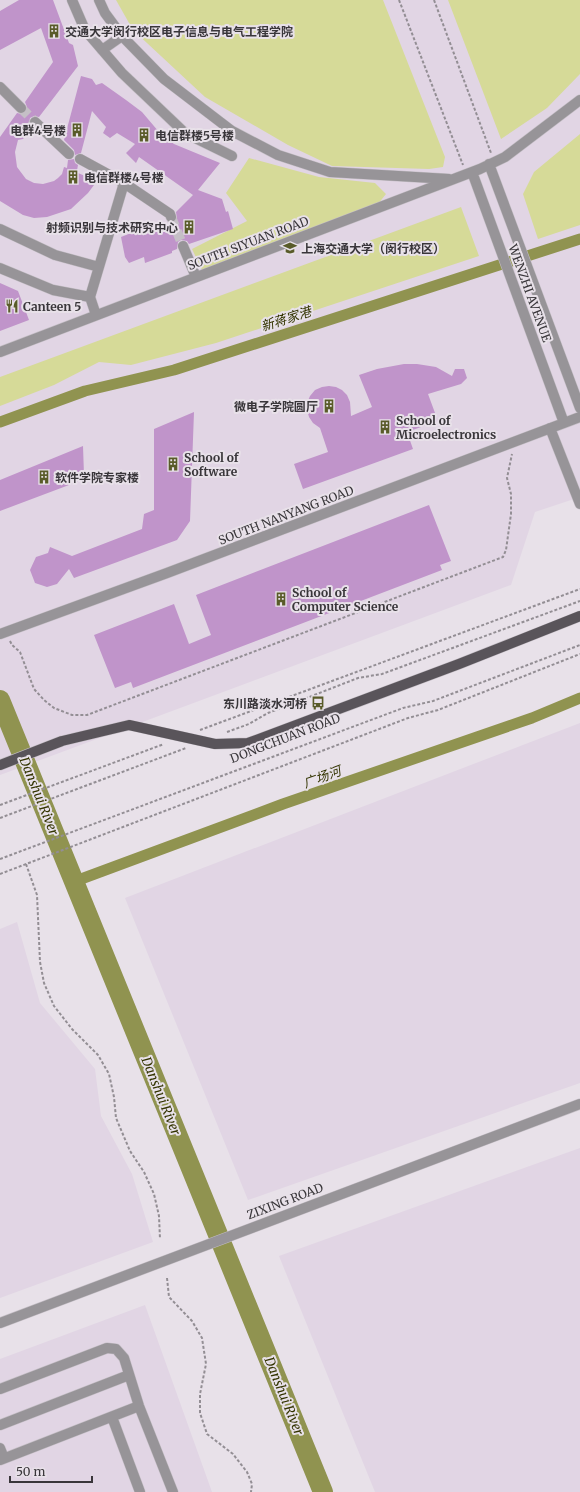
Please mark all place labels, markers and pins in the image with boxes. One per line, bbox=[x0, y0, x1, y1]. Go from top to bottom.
building icon: 交通大学闵行校区电子信息与电气工程学院 bbox=[46, 23, 62, 39]
place label: 交通大学闵行校区电子信息与电气工程学院 bbox=[65, 24, 293, 39]
building icon: 电群4号楼 bbox=[69, 122, 85, 138]
place label: 电群4号楼 bbox=[10, 123, 66, 138]
building icon: 电信群楼5号楼 bbox=[136, 127, 152, 143]
place label: 电信群楼5号楼 bbox=[155, 128, 234, 143]
building icon: 电信群楼4号楼 bbox=[65, 169, 81, 185]
place label: 电信群楼4号楼 bbox=[84, 170, 164, 185]
building icon: 射频识别与技术研究中心 bbox=[181, 219, 197, 235]
place label: 射频识别与技术研究中心 bbox=[46, 220, 178, 235]
school or university icon: 上海交通大学（闵行校区） bbox=[282, 240, 298, 256]
place label: 上海交通大学（闵行校区） bbox=[301, 241, 445, 256]
restaurant icon: Canteen 5 bbox=[4, 298, 20, 314]
place label: Canteen 5 bbox=[23, 299, 81, 314]
building icon: 微电子学院圆厅 bbox=[321, 398, 337, 414]
place label: 微电子学院圆厅 bbox=[234, 399, 318, 414]
place label: School of Microelectronics bbox=[396, 413, 496, 442]
building icon: School of Microelectronics bbox=[377, 419, 393, 435]
place label: School of Software bbox=[184, 450, 240, 479]
building icon: School of Software bbox=[165, 456, 181, 472]
building icon: 软件学院专家楼 bbox=[36, 469, 52, 485]
place label: 软件学院专家楼 bbox=[55, 470, 139, 485]
place label: School of Computer Science bbox=[292, 585, 399, 614]
building icon: School of Computer Science bbox=[273, 591, 289, 607]
bus stop icon: 东川路淡水河桥 bbox=[310, 695, 326, 711]
place label: 东川路淡水河桥 bbox=[223, 696, 307, 711]

